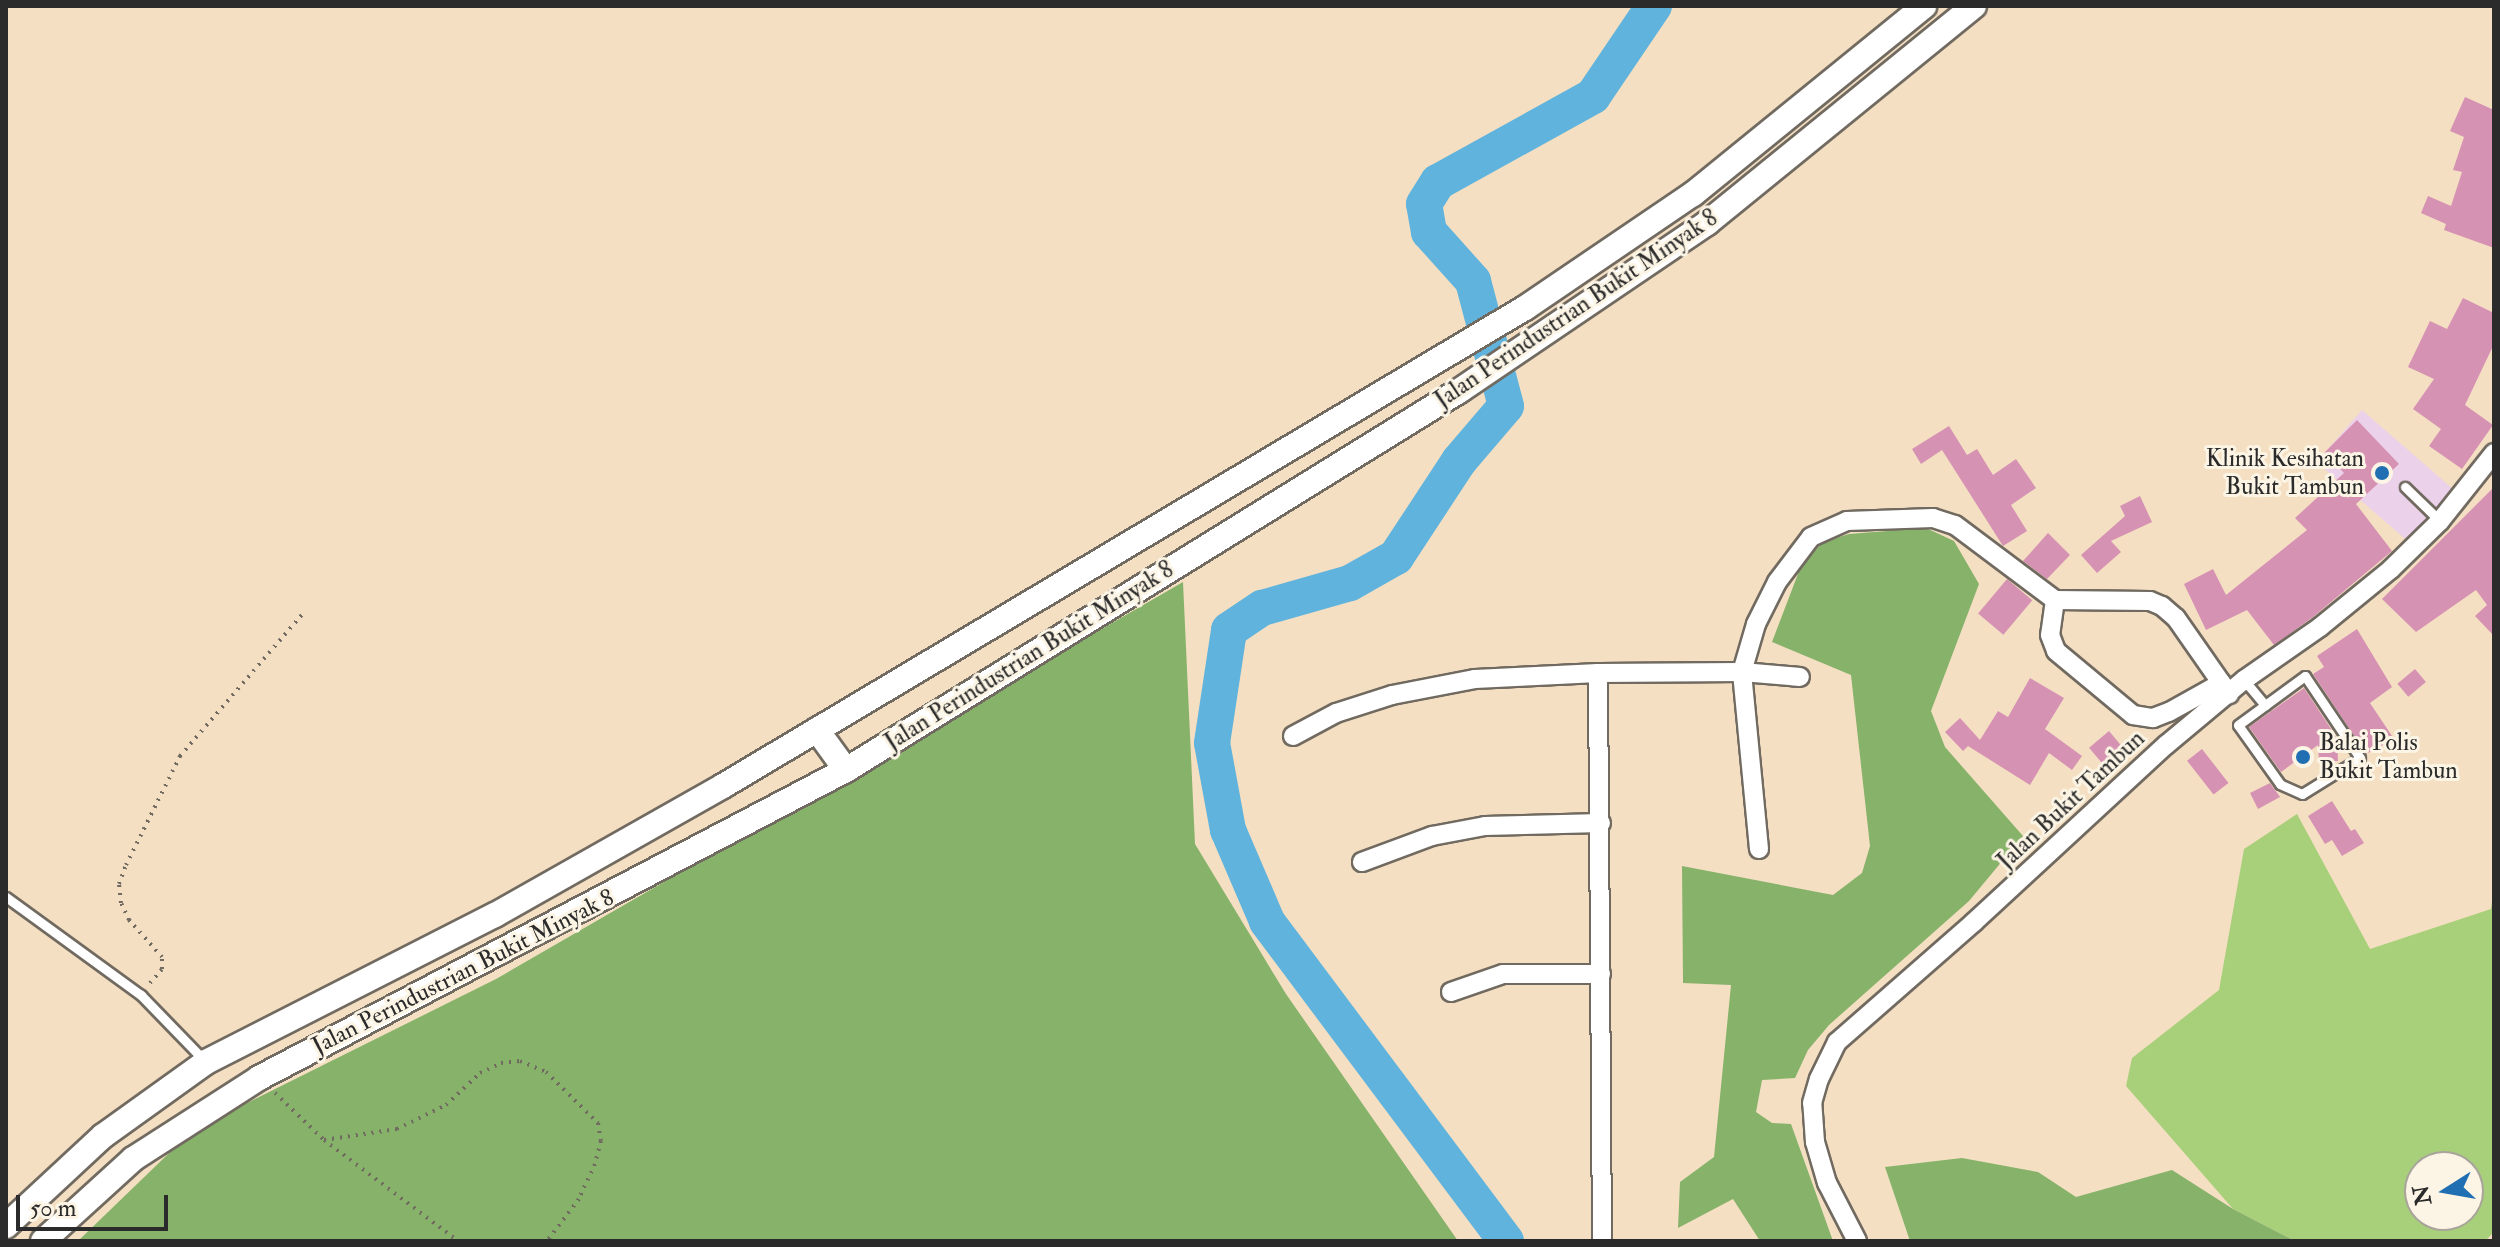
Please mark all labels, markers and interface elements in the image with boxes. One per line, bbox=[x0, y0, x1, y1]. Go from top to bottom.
street label: Jalan Perindustrian Bukit Minyak 8 bbox=[1429, 203, 1723, 415]
place label: Klinik Kesihatan Bukit Tambun bbox=[2206, 445, 2364, 501]
marker: Klinik Kesihatan Bukit Tambun bbox=[2371, 462, 2393, 484]
street label: Jalan Perindustrian Bukit Minyak 8 bbox=[879, 555, 1179, 757]
street label: Jalan Bukit Tambun bbox=[1991, 724, 2151, 876]
place label: Balai Polis Bukit Tambun bbox=[2319, 729, 2458, 785]
marker: Balai Polis Bukit Tambun bbox=[2294, 748, 2312, 766]
street label: Jalan Perindustrian Bukit Minyak 8 bbox=[307, 883, 619, 1061]
north arrow bbox=[2404, 1151, 2484, 1231]
scale bar bbox=[20, 1179, 172, 1229]
text: N bbox=[2407, 1183, 2438, 1208]
text: 50 m bbox=[30, 1193, 76, 1224]

